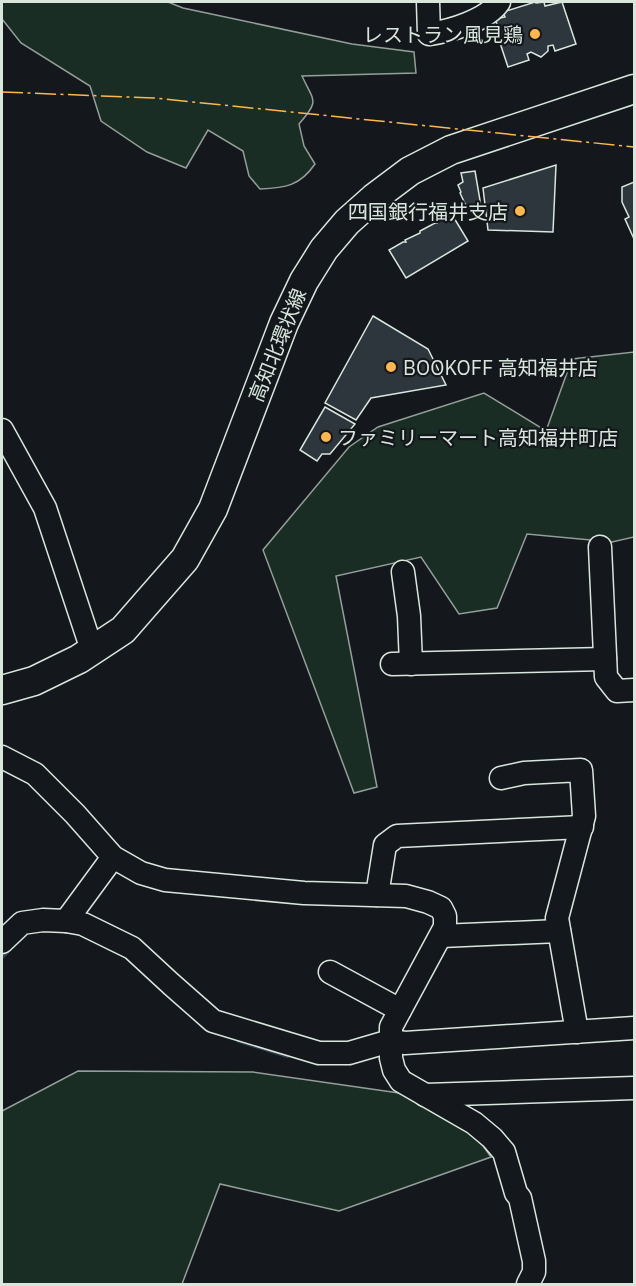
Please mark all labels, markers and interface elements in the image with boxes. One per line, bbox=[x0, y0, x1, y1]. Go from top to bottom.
place label: レストラン風見鶏 bbox=[363, 21, 523, 48]
marker: レストラン風見鶏 bbox=[528, 27, 542, 41]
place label: 四国銀行福井支店 bbox=[348, 198, 508, 225]
marker: 四国銀行福井支店 bbox=[513, 204, 527, 218]
street label: 高知北環状線 bbox=[242, 284, 312, 406]
place label: BOOKOFF 高知福井店 bbox=[403, 354, 598, 381]
marker: BOOKOFF 高知福井店 bbox=[384, 360, 398, 374]
place label: ファミリーマート高知福井町店 bbox=[338, 424, 618, 451]
marker: ファミリーマート高知福井町店 bbox=[319, 430, 333, 444]

